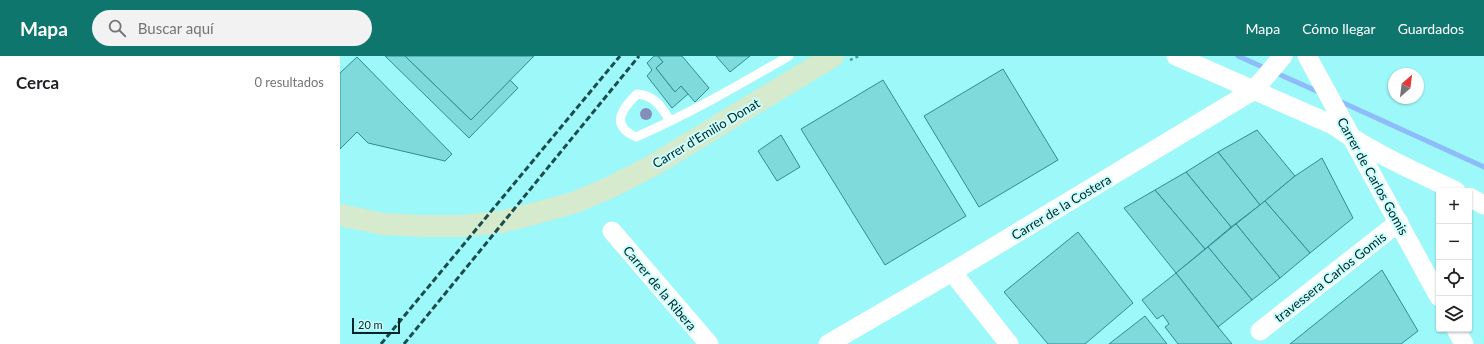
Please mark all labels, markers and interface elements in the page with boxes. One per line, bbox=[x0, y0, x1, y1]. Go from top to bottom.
search box bbox=[92, 10, 372, 46]
text: Mapa bbox=[20, 17, 68, 40]
icon: search bbox=[106, 17, 128, 39]
text: Buscar aquí bbox=[138, 19, 214, 37]
text: Mapa bbox=[1246, 20, 1280, 37]
text: Cómo llegar bbox=[1302, 20, 1376, 37]
text: Guardados bbox=[1398, 20, 1464, 37]
north arrow bbox=[1388, 68, 1424, 104]
text: Cerca bbox=[16, 72, 59, 93]
text: 0 resultados bbox=[254, 74, 324, 90]
street label: Carrer d'Emilio Donat bbox=[649, 94, 763, 171]
street label: Carrer de Carlos Gomis bbox=[1334, 114, 1412, 238]
street label: Carrer de la Costera bbox=[1008, 171, 1114, 243]
map controls bbox=[1436, 188, 1472, 332]
button: + bbox=[1436, 188, 1472, 224]
button: − bbox=[1436, 224, 1472, 260]
street label: travessera Carlos Gomis bbox=[1271, 228, 1389, 325]
street label: Carrer de la Ribera bbox=[620, 242, 700, 334]
button: locate bbox=[1436, 260, 1472, 296]
button: layers bbox=[1436, 296, 1472, 332]
scale bar bbox=[352, 316, 400, 335]
text: 20 m bbox=[358, 318, 383, 331]

